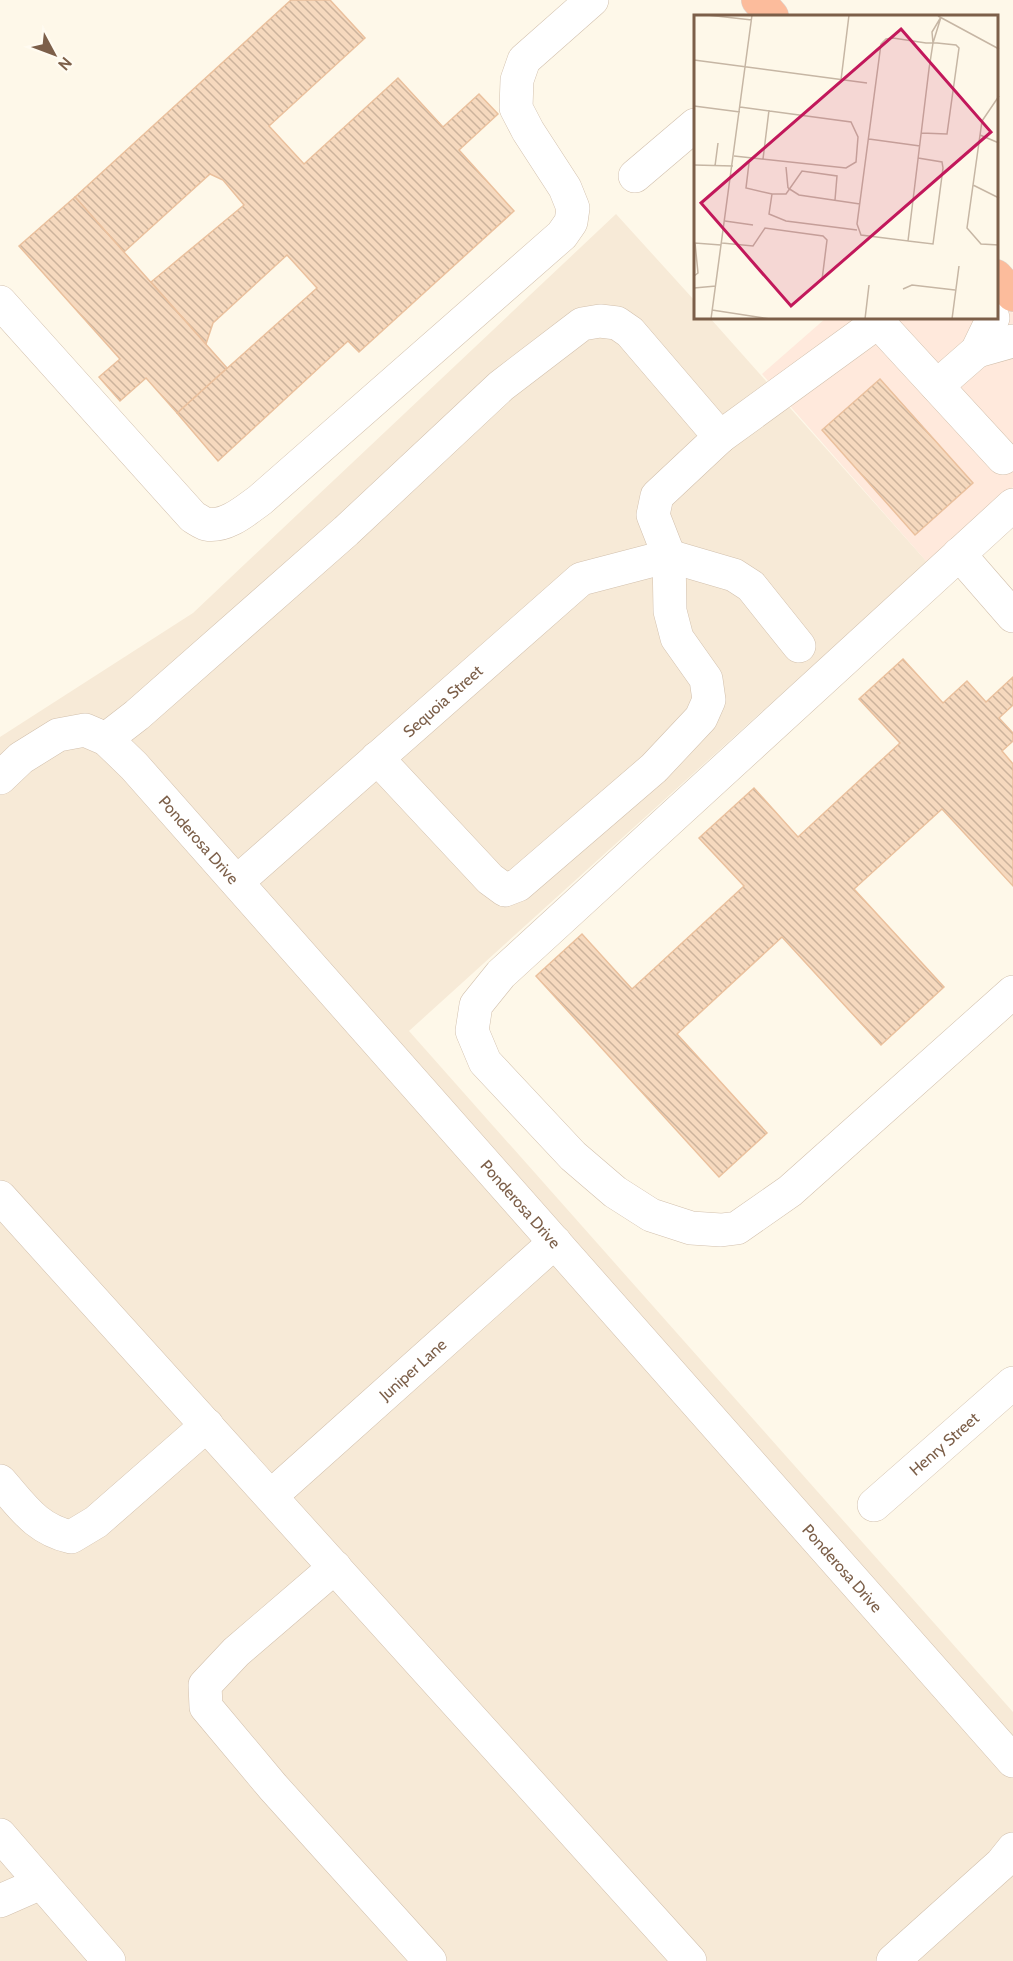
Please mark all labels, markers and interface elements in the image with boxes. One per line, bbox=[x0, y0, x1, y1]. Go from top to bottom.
inset map bbox=[694, 15, 998, 320]
north arrow bbox=[24, 24, 84, 84]
text: N bbox=[54, 53, 76, 74]
street label: Sequoia Street bbox=[399, 660, 487, 741]
street label: Ponderosa Drive bbox=[155, 792, 243, 888]
street label: Ponderosa Drive bbox=[477, 1156, 565, 1252]
street label: Juniper Lane bbox=[374, 1334, 450, 1405]
street label: Henry Street bbox=[905, 1408, 983, 1479]
street label: Ponderosa Drive bbox=[799, 1520, 887, 1616]

